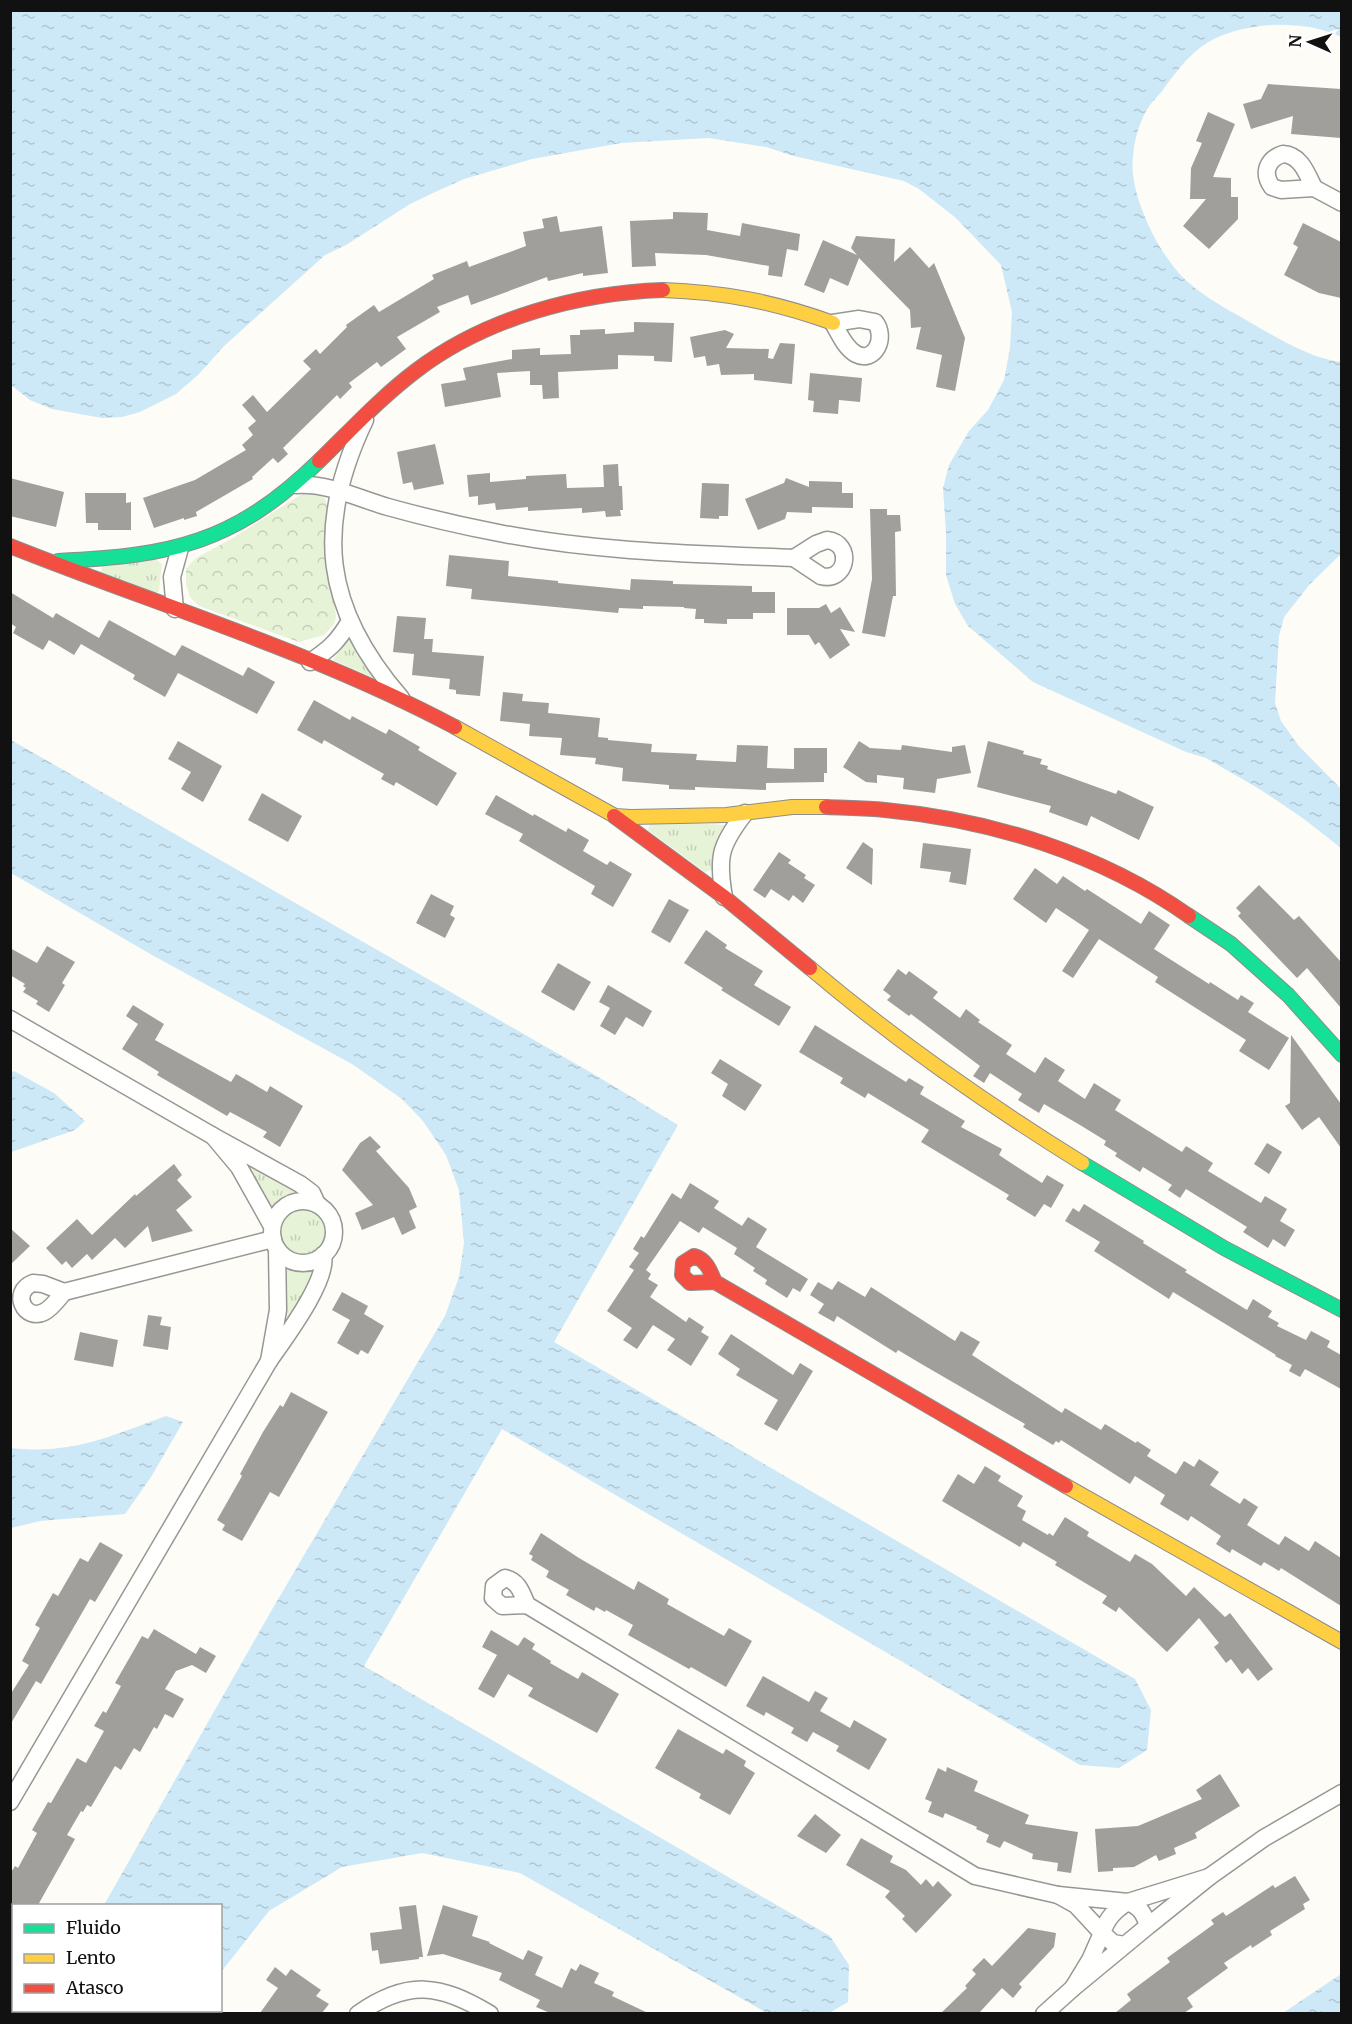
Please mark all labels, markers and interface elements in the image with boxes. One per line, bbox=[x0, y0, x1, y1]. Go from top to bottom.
north arrow bbox=[1280, 12, 1340, 72]
text: N bbox=[1285, 34, 1305, 48]
legend bbox=[12, 1904, 222, 2012]
text: Fluido bbox=[66, 1916, 121, 1939]
text: Lento bbox=[66, 1946, 116, 1969]
text: Atasco bbox=[65, 1976, 124, 1999]

